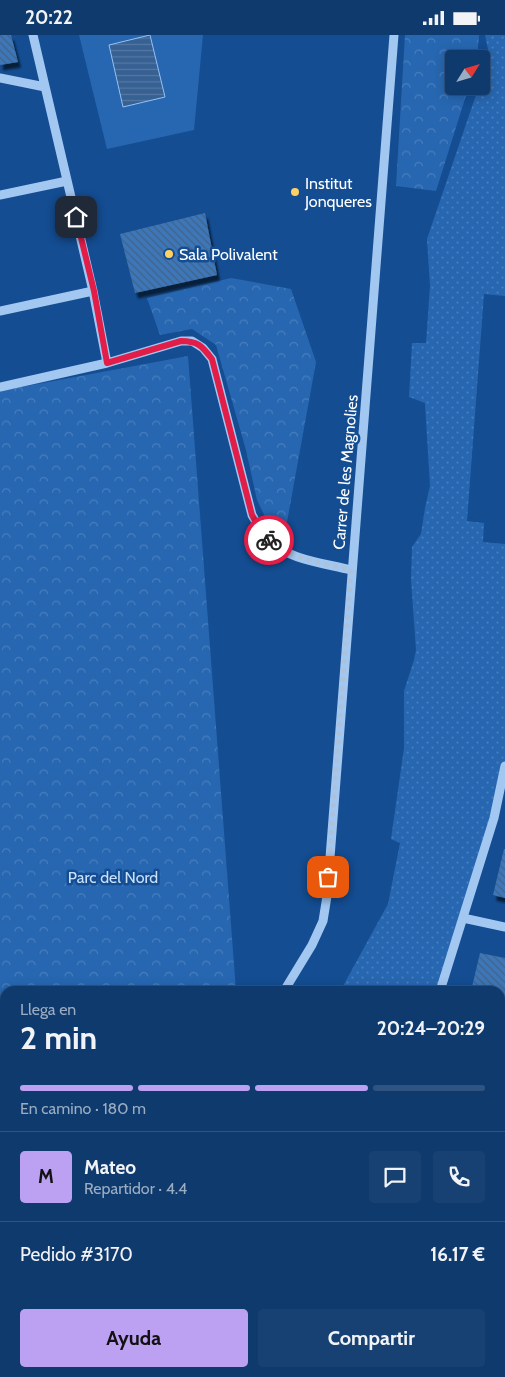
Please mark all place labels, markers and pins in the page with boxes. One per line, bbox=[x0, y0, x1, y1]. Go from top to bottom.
place label: Institut Jonqueres bbox=[304, 174, 372, 211]
marker: Institut Jonqueres bbox=[289, 186, 301, 198]
pin bbox=[55, 196, 97, 238]
place label: Sala Polivalent bbox=[179, 245, 278, 264]
marker: Sala Polivalent bbox=[163, 248, 175, 260]
pin bbox=[307, 856, 349, 898]

